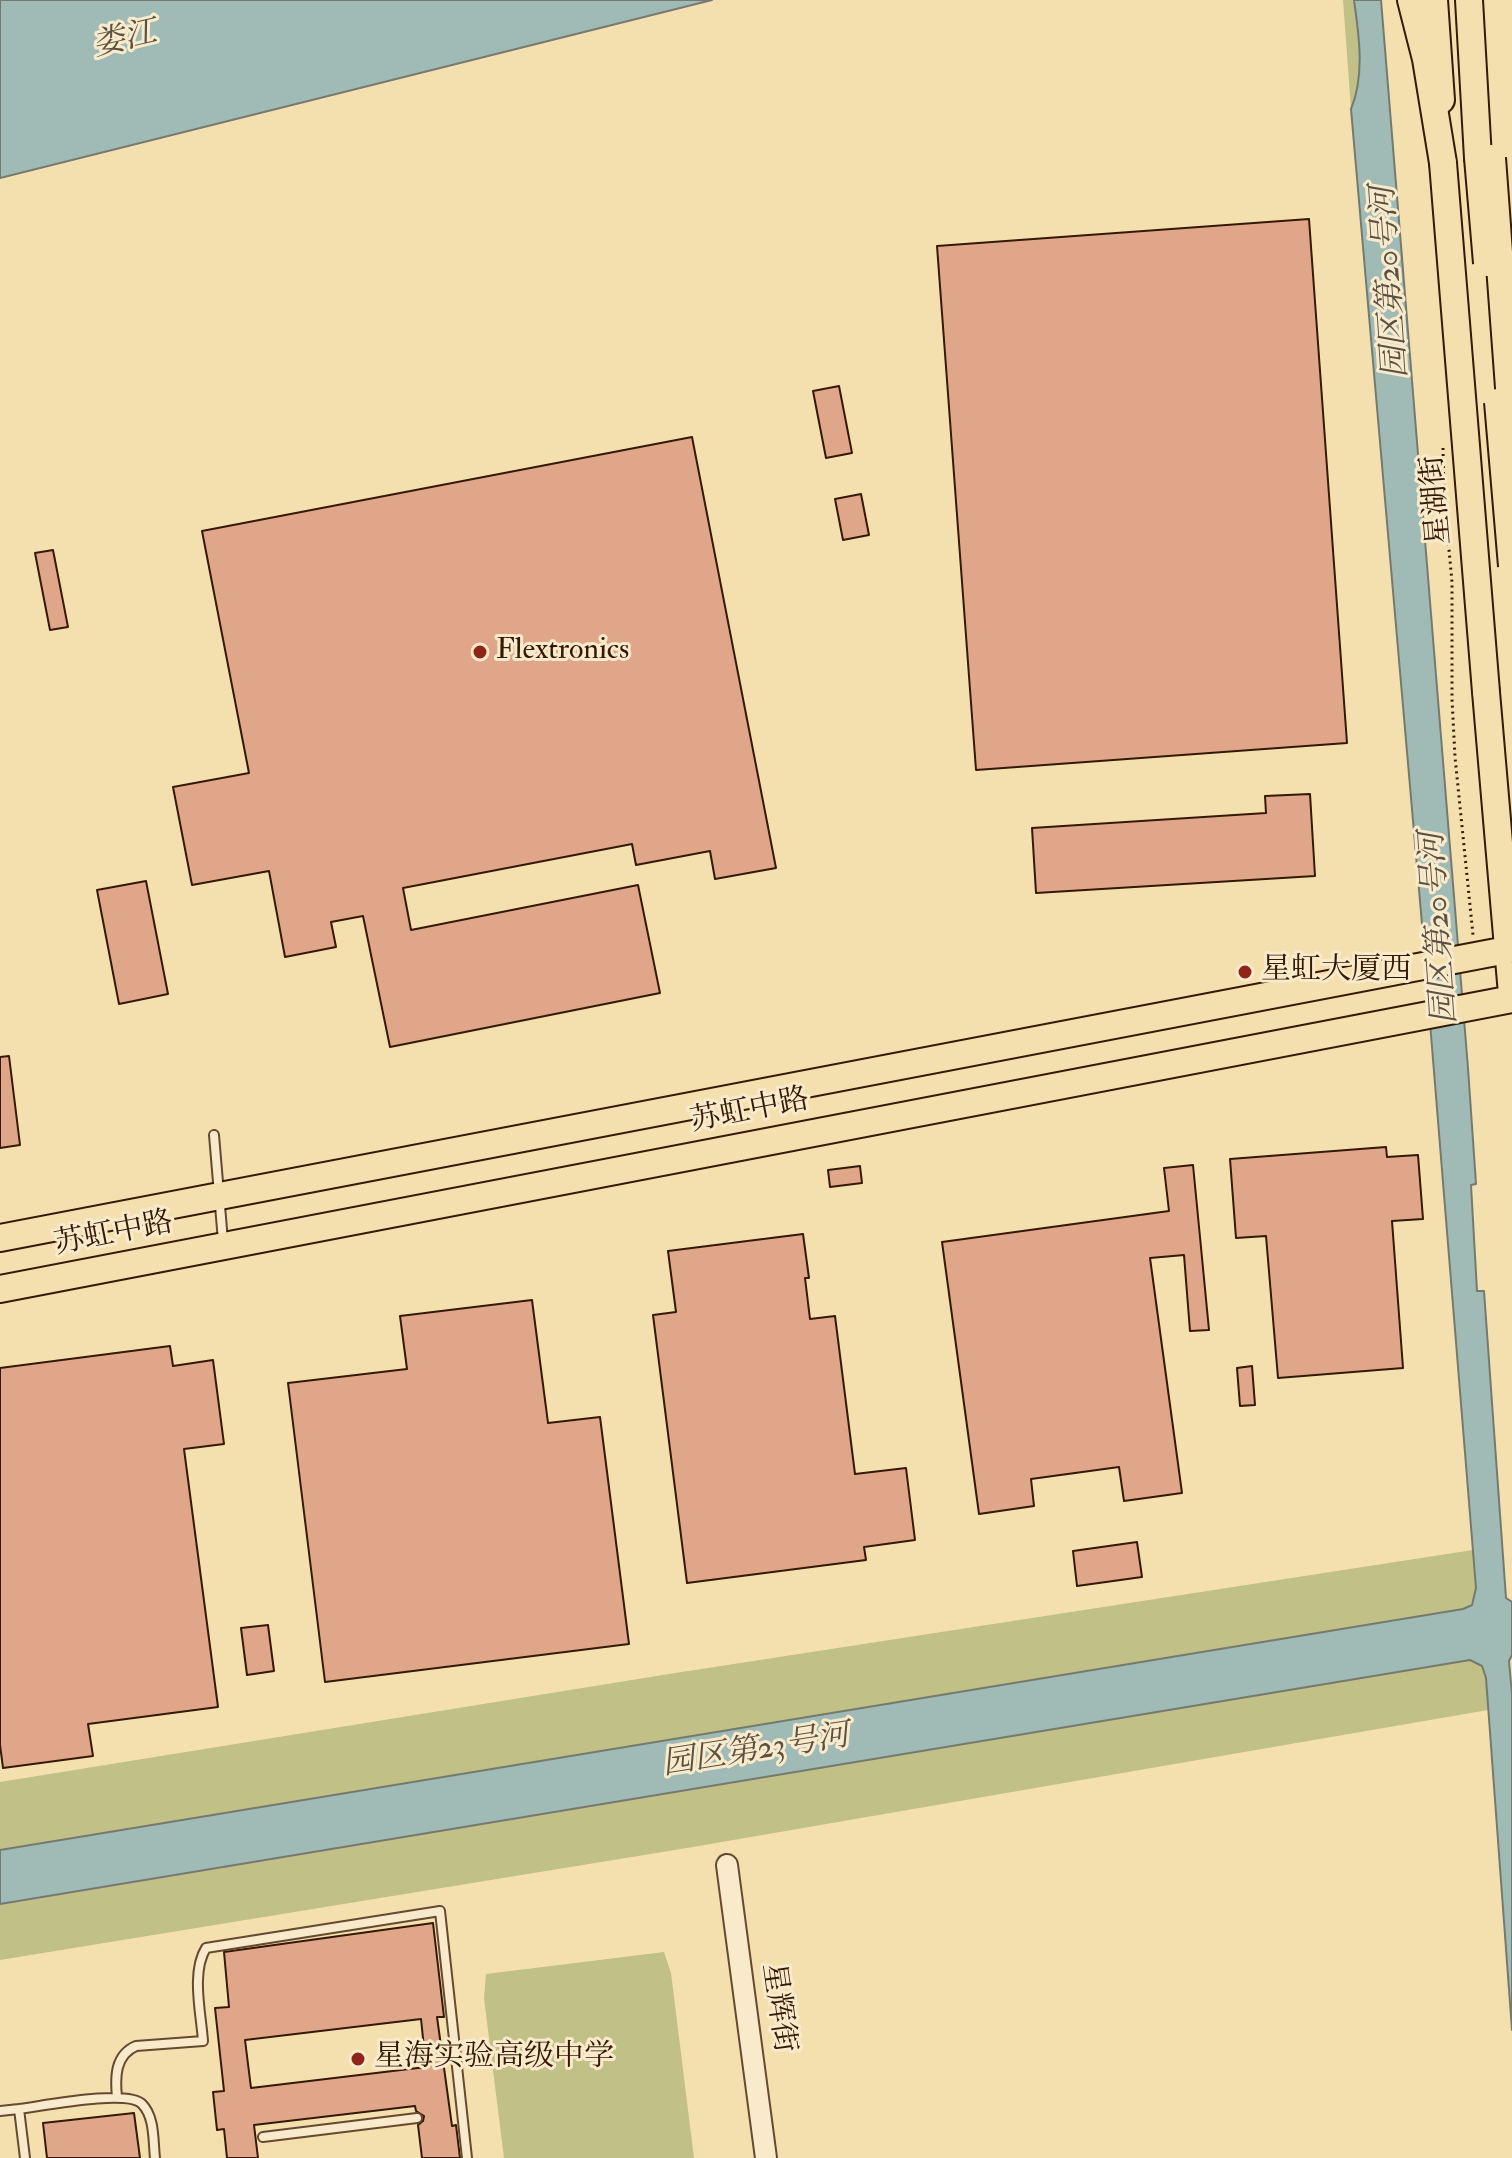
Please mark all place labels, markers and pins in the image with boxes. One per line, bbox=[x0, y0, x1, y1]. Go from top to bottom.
place label: Flextronics bbox=[496, 634, 629, 670]
marker: Flextronics bbox=[471, 643, 489, 661]
place label: 星虹大厦西 bbox=[1261, 954, 1411, 990]
marker: 星虹大厦西 bbox=[1236, 963, 1254, 981]
place label: 星海实验高级中学 bbox=[374, 2041, 614, 2077]
marker: 星海实验高级中学 bbox=[349, 2050, 367, 2068]

